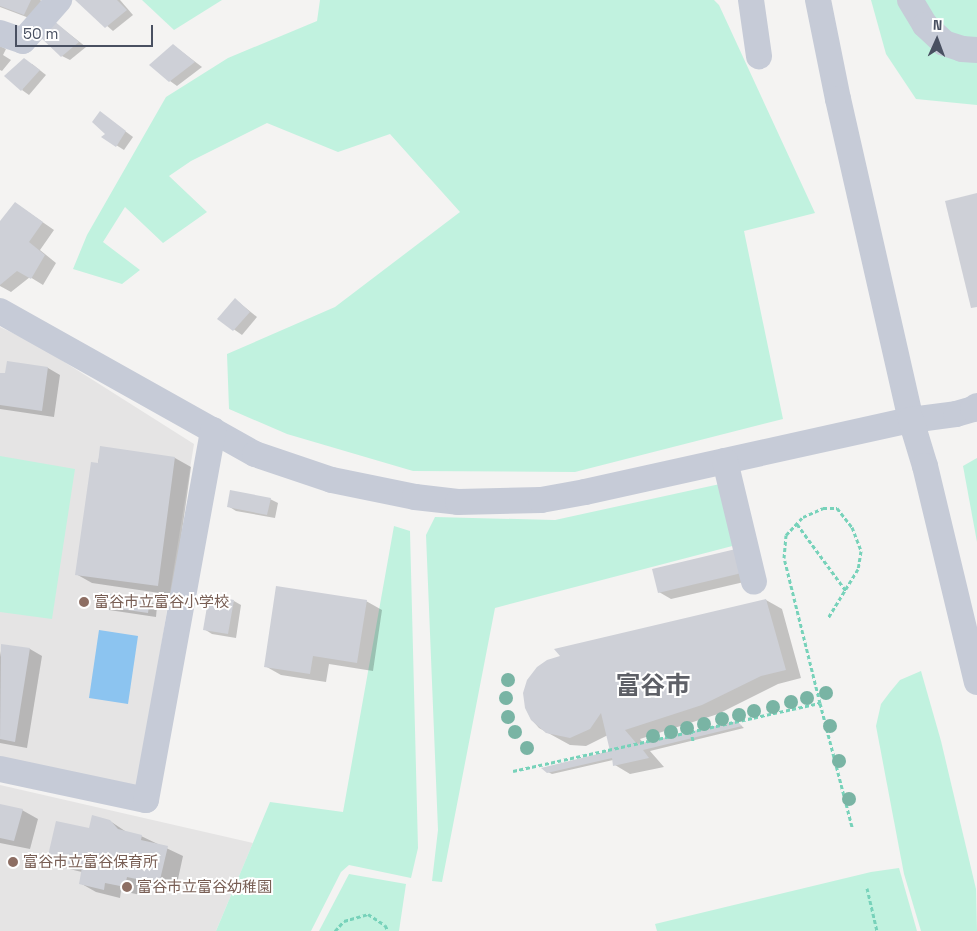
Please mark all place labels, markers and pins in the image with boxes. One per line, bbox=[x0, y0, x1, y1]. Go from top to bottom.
place label: 富谷市立富谷小学校 bbox=[94, 593, 229, 611]
marker: 富谷市立富谷小学校 bbox=[78, 596, 90, 608]
place label: 富谷市立富谷保育所 bbox=[23, 853, 158, 871]
marker: 富谷市立富谷保育所 bbox=[7, 856, 19, 868]
place label: 富谷市立富谷幼稚園 bbox=[137, 878, 272, 896]
marker: 富谷市立富谷幼稚園 bbox=[121, 881, 133, 893]

